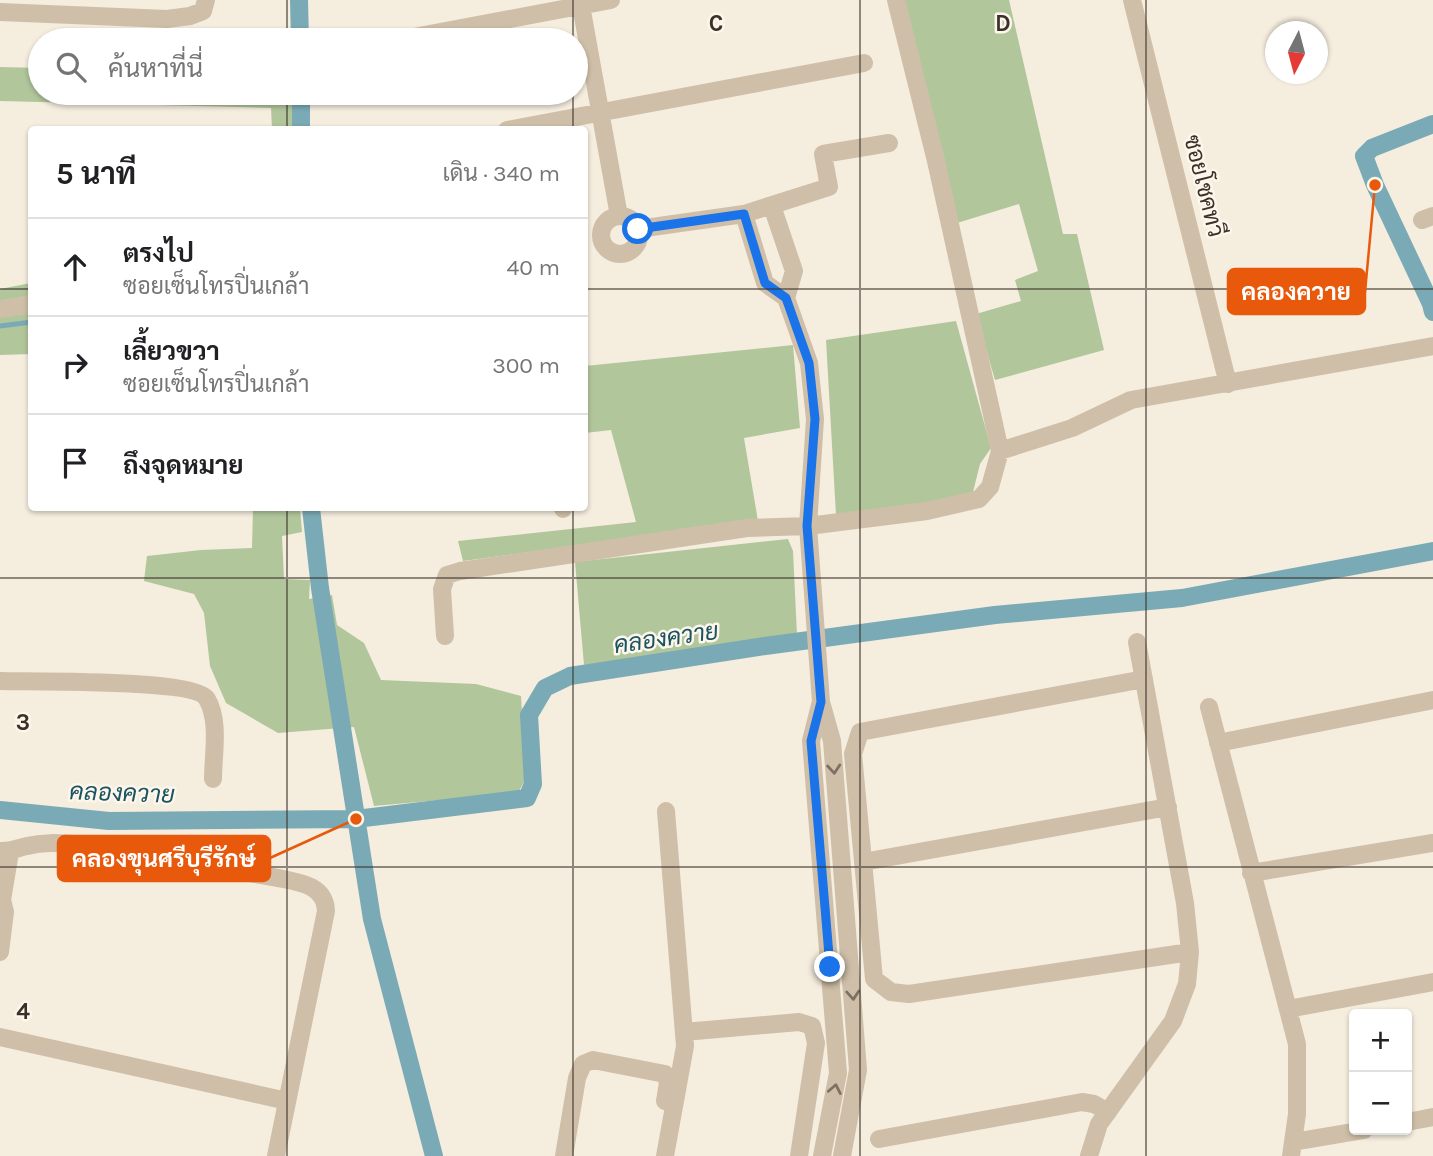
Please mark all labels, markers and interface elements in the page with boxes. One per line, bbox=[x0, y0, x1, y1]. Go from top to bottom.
text: C bbox=[709, 10, 723, 37]
text: D bbox=[995, 10, 1011, 37]
north arrow bbox=[1265, 21, 1328, 84]
search box bbox=[28, 28, 588, 105]
icon: search bbox=[52, 48, 90, 86]
text: ค้นหาที่นี่ bbox=[108, 53, 203, 84]
street label: ซอยโชคทวี bbox=[1178, 131, 1233, 240]
text: 5 นาที bbox=[56, 156, 136, 192]
text: เดิน · 340 m bbox=[443, 160, 560, 187]
route start bbox=[622, 213, 653, 244]
text: ตรงไป bbox=[123, 238, 194, 269]
icon: ahead bbox=[56, 248, 94, 286]
text: 40 m bbox=[507, 254, 560, 281]
callout: คลองควาย bbox=[1228, 269, 1365, 314]
text: ซอยเซ็นโทรปิ่นเกล้า bbox=[123, 273, 309, 300]
text: คลองควาย bbox=[1241, 278, 1351, 306]
text: เลี้ยวขวา bbox=[123, 336, 220, 367]
icon: right bbox=[56, 346, 94, 384]
text: 300 m bbox=[492, 352, 560, 379]
text: ซอยเซ็นโทรปิ่นเกล้า bbox=[123, 371, 309, 398]
icon: arrive bbox=[56, 444, 94, 482]
text: ถึงจุดหมาย bbox=[123, 450, 244, 481]
water label: คลองควาย bbox=[612, 617, 720, 659]
text: 3 bbox=[16, 709, 30, 736]
one-way arrow bbox=[826, 764, 841, 775]
water label: คลองควาย bbox=[69, 777, 175, 809]
callout: คลองขุนศรีบุรีรักษ์ bbox=[58, 836, 270, 881]
text: คลองขุนศรีบุรีรักษ์ bbox=[72, 843, 257, 876]
route end bbox=[814, 951, 845, 982]
one-way arrow bbox=[845, 990, 860, 1001]
text: 4 bbox=[16, 998, 30, 1025]
map controls bbox=[1349, 1009, 1412, 1135]
button: + bbox=[1349, 1009, 1412, 1072]
button: − bbox=[1349, 1072, 1412, 1135]
one-way arrow bbox=[827, 1083, 842, 1095]

